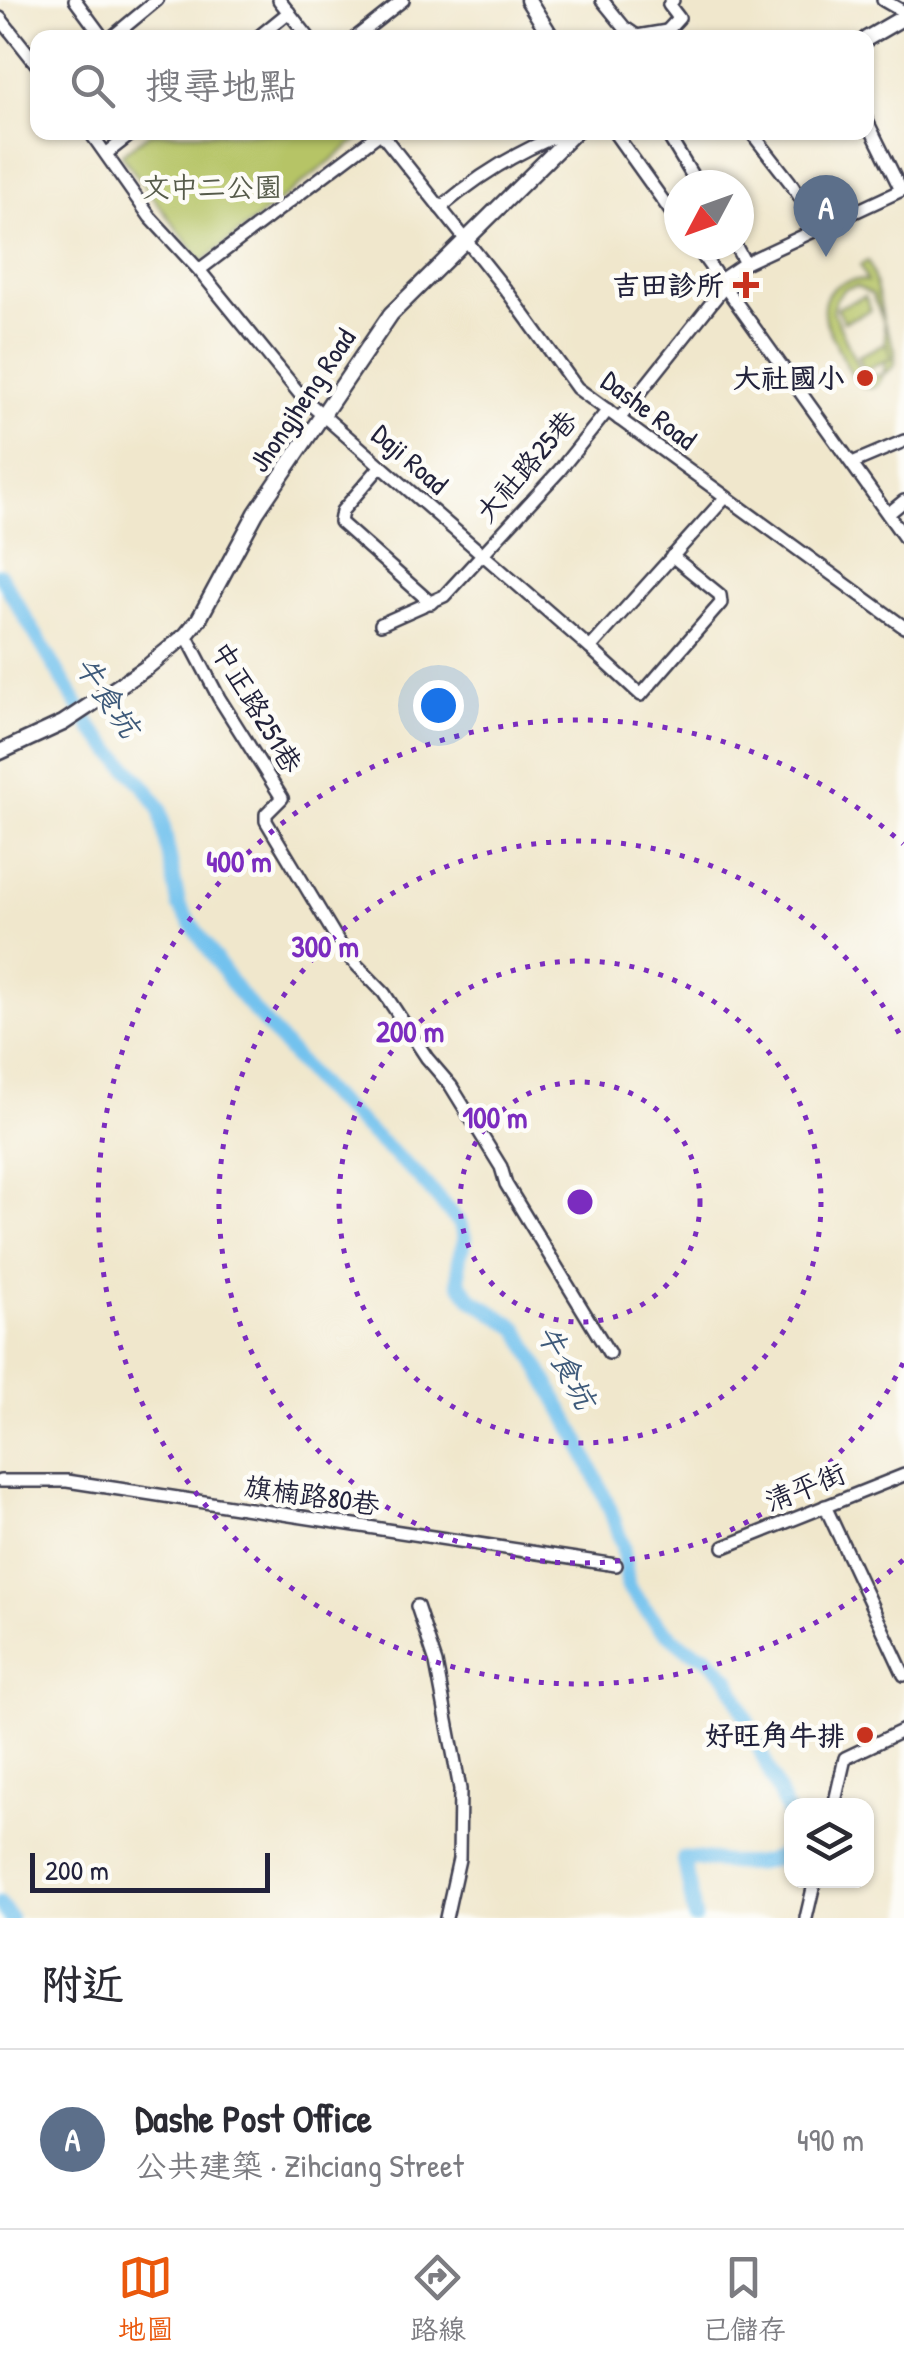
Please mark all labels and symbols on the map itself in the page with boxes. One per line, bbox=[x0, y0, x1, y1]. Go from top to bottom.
park label: 文中二公園 bbox=[142, 168, 282, 206]
north arrow bbox=[664, 170, 754, 260]
pin: A bbox=[794, 174, 858, 257]
place label: 吉田診所 bbox=[612, 266, 724, 304]
marker: 吉田診所 bbox=[733, 272, 759, 298]
street label: Jhongjheng Road bbox=[240, 321, 364, 479]
place label: 大社國小 bbox=[733, 359, 845, 397]
street label: Dashe Road bbox=[594, 362, 705, 458]
marker: 大社國小 bbox=[854, 367, 876, 389]
street label: 大社路25巷 bbox=[467, 401, 586, 530]
street label: Daji Road bbox=[364, 415, 456, 503]
street label: 中正路251巷 bbox=[203, 634, 312, 781]
water label: 牛食坑 bbox=[66, 648, 151, 747]
your location bbox=[413, 680, 464, 731]
text: 400 m bbox=[206, 841, 272, 881]
text: 300 m bbox=[291, 926, 359, 966]
text: 200 m bbox=[376, 1011, 444, 1051]
text: 100 m bbox=[462, 1097, 528, 1137]
centre of rings bbox=[562, 1184, 598, 1220]
water label: 牛食坑 bbox=[528, 1317, 607, 1418]
street label: 清平街 bbox=[759, 1454, 851, 1520]
street label: 旗楠路80巷 bbox=[242, 1467, 383, 1523]
place label: 好旺角牛排 bbox=[705, 1716, 845, 1754]
marker: 好旺角牛排 bbox=[854, 1724, 876, 1746]
scale bar bbox=[30, 1848, 270, 1892]

